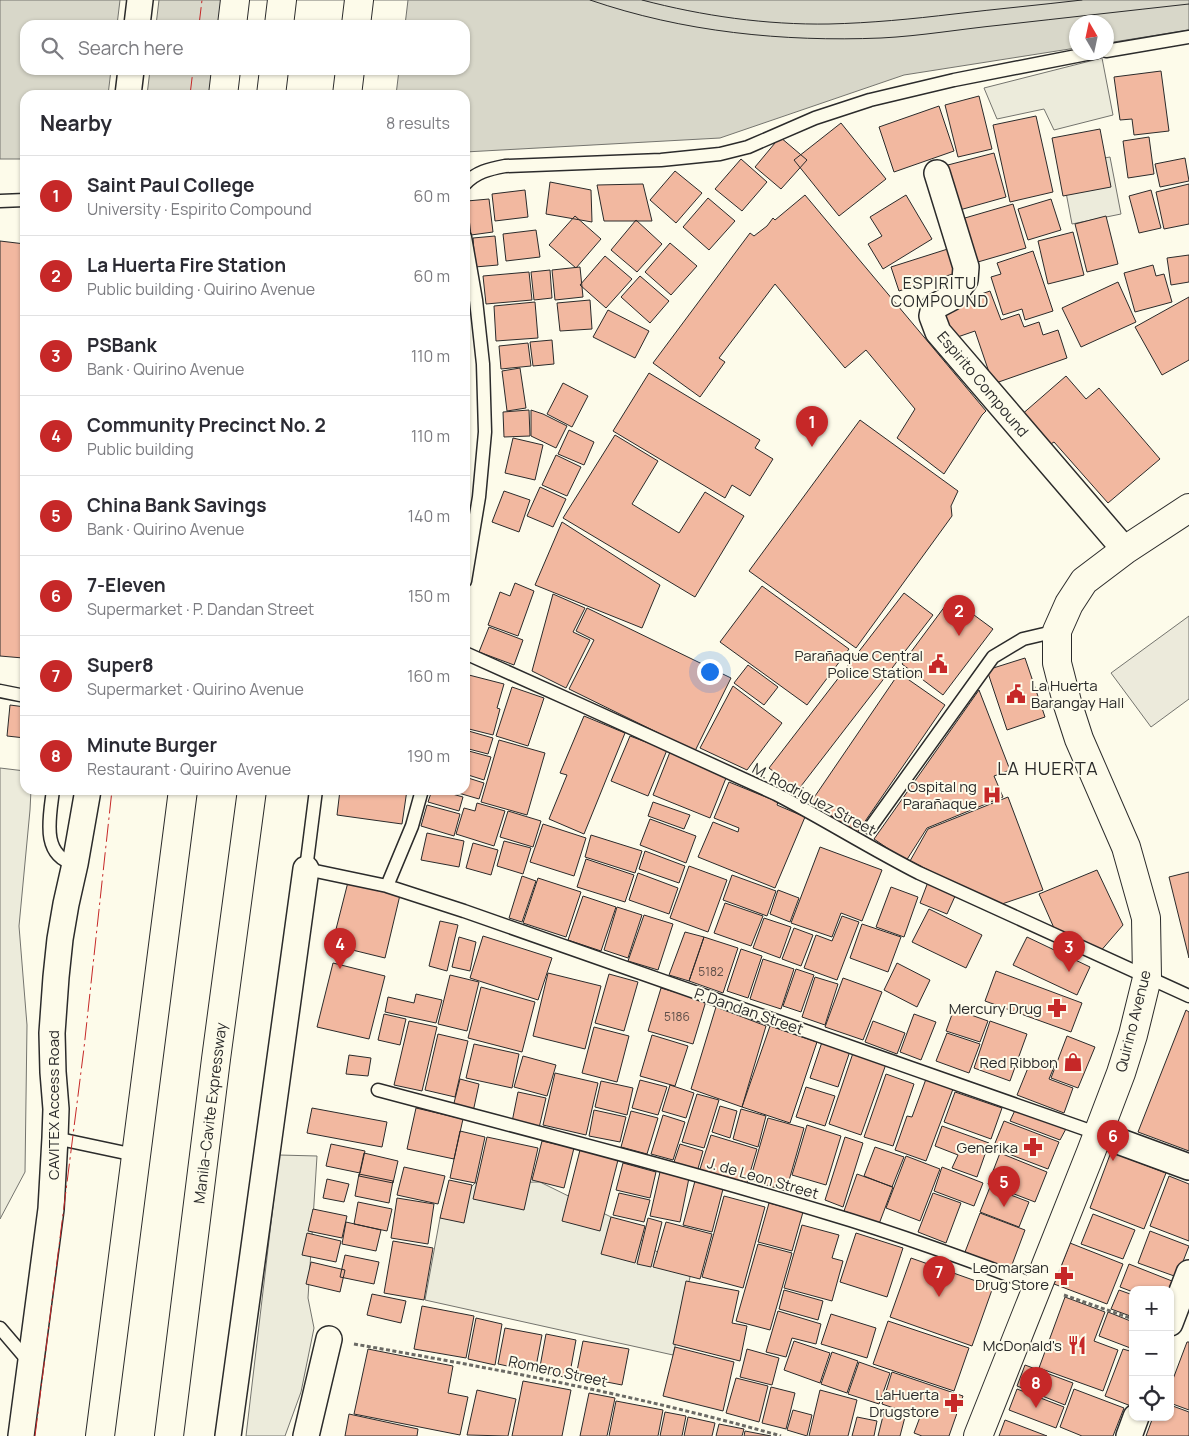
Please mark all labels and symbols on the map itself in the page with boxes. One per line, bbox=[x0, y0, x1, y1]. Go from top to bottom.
north arrow bbox=[1069, 15, 1114, 60]
district label: ESPIRITU COMPOUND bbox=[891, 272, 989, 312]
street label: Espirito Compound bbox=[933, 327, 1033, 441]
pin: 1 bbox=[796, 406, 828, 447]
pin: 2 bbox=[943, 595, 975, 636]
place label: Parañaque Central Police Station bbox=[795, 645, 923, 683]
public building icon: Parañaque Central Police Station bbox=[927, 653, 949, 675]
your location bbox=[697, 659, 723, 685]
place label: La Huerta Barangay Hall bbox=[1031, 675, 1124, 713]
public building icon: La Huerta Barangay Hall bbox=[1005, 683, 1027, 705]
district label: LA HUERTA bbox=[997, 756, 1099, 780]
street label: M. Rodriguez Street bbox=[749, 758, 879, 840]
place label: Ospital ng Parañaque bbox=[903, 776, 977, 814]
hospital icon: Ospital ng Parañaque bbox=[981, 784, 1003, 806]
pin: 4 bbox=[324, 928, 356, 969]
pin: 3 bbox=[1053, 931, 1085, 972]
house number: 5182 bbox=[698, 963, 724, 980]
street label: Quirino Avenue bbox=[1110, 968, 1156, 1074]
street label: P. Dandan Street bbox=[692, 983, 806, 1039]
pharmacy icon: Mercury Drug bbox=[1046, 997, 1068, 1019]
place label: Mercury Drug bbox=[949, 998, 1042, 1019]
house number: 5186 bbox=[664, 1008, 690, 1025]
street label: Manila–Cavite Expressway bbox=[188, 1021, 232, 1205]
street label: CAVITEX Access Road bbox=[43, 1030, 64, 1180]
shop icon: Red Ribbon bbox=[1062, 1051, 1084, 1073]
place label: Red Ribbon bbox=[979, 1052, 1058, 1073]
pin: 6 bbox=[1097, 1120, 1129, 1161]
pharmacy icon: Generika bbox=[1022, 1136, 1044, 1158]
place label: Generika bbox=[957, 1137, 1018, 1158]
street label: J. de Leon Street bbox=[705, 1152, 821, 1204]
pin: 5 bbox=[988, 1166, 1020, 1207]
pin: 7 bbox=[923, 1256, 955, 1297]
place label: Leomarsan Drug Store bbox=[972, 1257, 1049, 1295]
pharmacy icon: Leomarsan Drug Store bbox=[1053, 1265, 1075, 1287]
restaurant icon: McDonald's bbox=[1066, 1334, 1088, 1356]
place label: McDonald's bbox=[983, 1335, 1062, 1356]
street label: Romero Street bbox=[506, 1350, 610, 1392]
pin: 8 bbox=[1020, 1367, 1052, 1408]
place label: LaHuerta Drugstore bbox=[869, 1384, 939, 1422]
pharmacy icon: LaHuerta Drugstore bbox=[943, 1392, 965, 1414]

